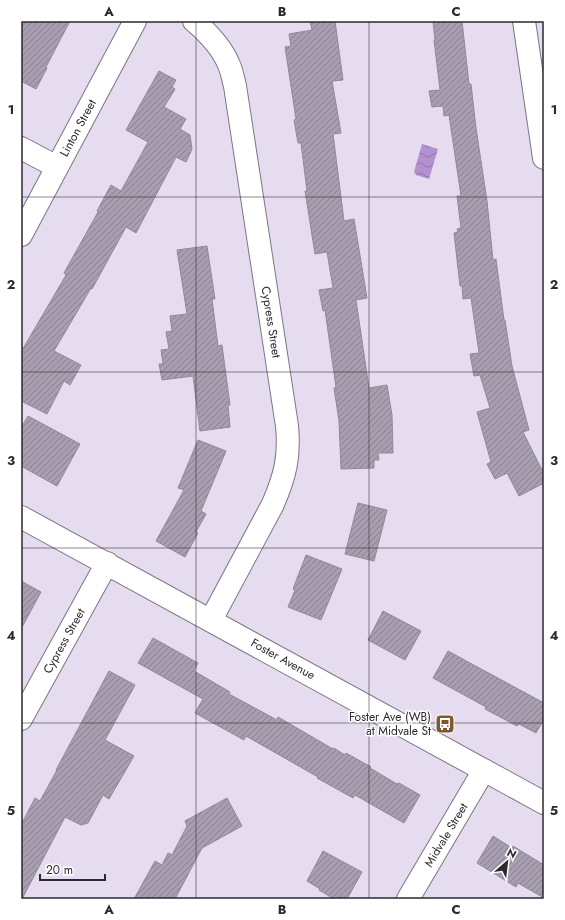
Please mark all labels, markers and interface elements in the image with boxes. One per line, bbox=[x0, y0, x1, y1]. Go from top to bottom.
text: A bbox=[103, 2, 114, 21]
text: B bbox=[278, 2, 287, 21]
text: C bbox=[451, 2, 461, 21]
street label: Linton Street bbox=[55, 96, 101, 160]
text: 1 bbox=[8, 100, 14, 119]
text: 1 bbox=[551, 100, 557, 119]
text: 2 bbox=[7, 275, 15, 294]
text: 2 bbox=[550, 275, 558, 294]
street label: Cypress Street bbox=[256, 285, 286, 359]
text: 3 bbox=[7, 451, 15, 470]
text: 3 bbox=[550, 451, 558, 470]
street label: Cypress Street bbox=[39, 605, 89, 677]
text: 4 bbox=[6, 626, 16, 645]
text: 4 bbox=[549, 626, 559, 645]
street label: Foster Avenue bbox=[248, 634, 318, 684]
place label: Foster Ave (WB) at Midvale St bbox=[349, 708, 431, 740]
bus stop icon: Foster Ave (WB) at Midvale St bbox=[434, 713, 456, 735]
street label: Midvale Street bbox=[420, 799, 472, 870]
text: 5 bbox=[7, 801, 15, 820]
text: 5 bbox=[550, 801, 558, 820]
north arrow bbox=[487, 842, 527, 882]
text: N bbox=[504, 844, 519, 862]
scale bar bbox=[40, 856, 105, 882]
text: 20 m bbox=[46, 861, 73, 879]
text: A bbox=[103, 900, 114, 919]
text: B bbox=[278, 900, 287, 919]
text: C bbox=[451, 900, 461, 919]

